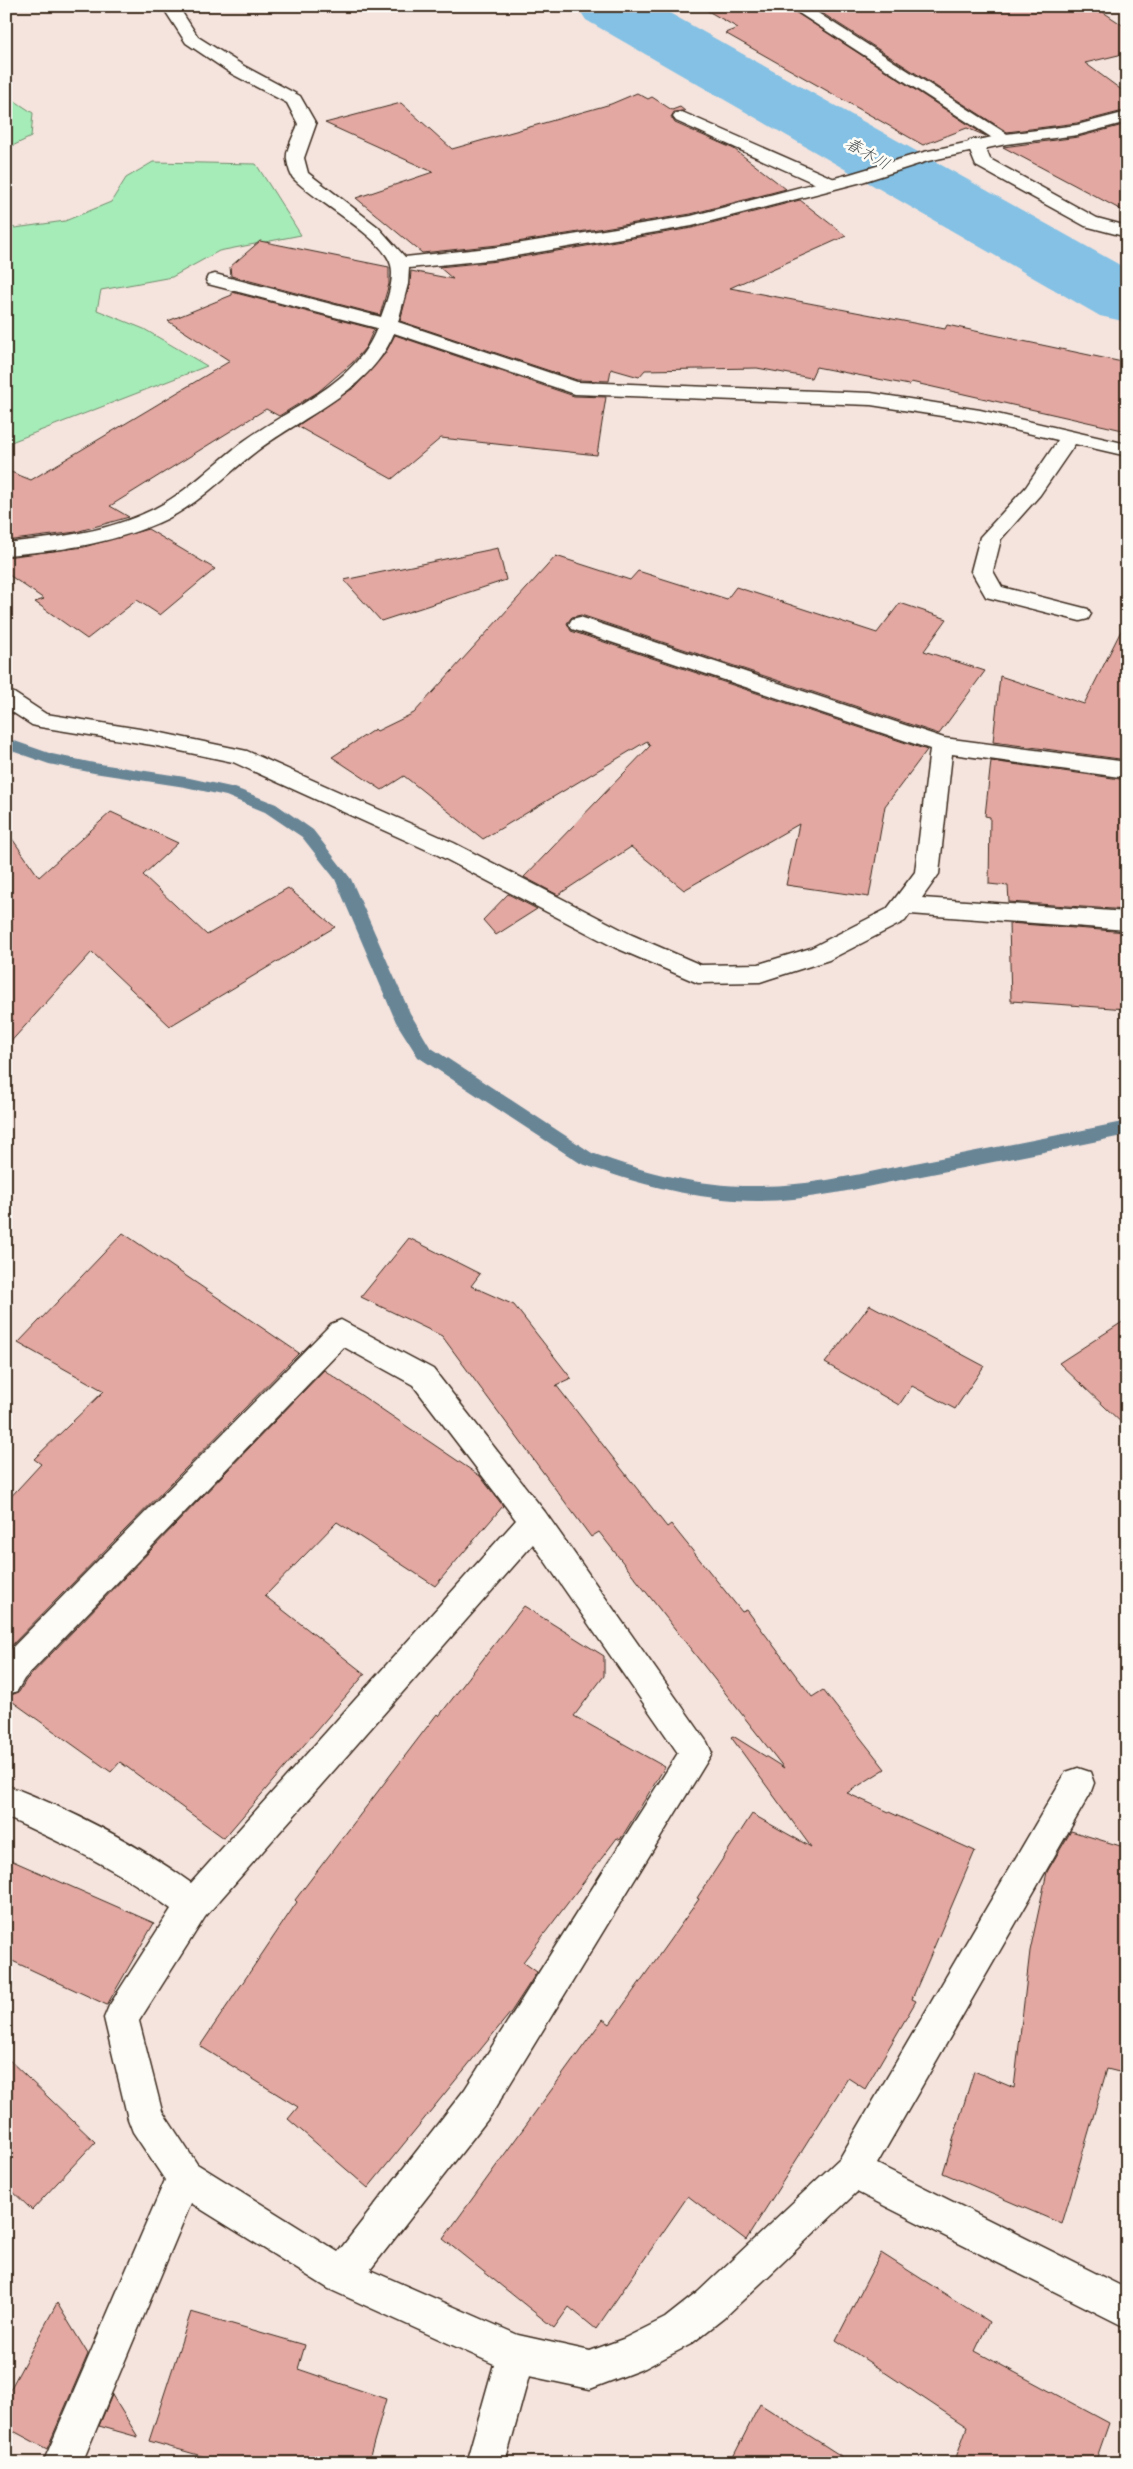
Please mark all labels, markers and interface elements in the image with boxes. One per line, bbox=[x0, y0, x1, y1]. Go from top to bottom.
water label: 春木川 bbox=[842, 130, 895, 175]

